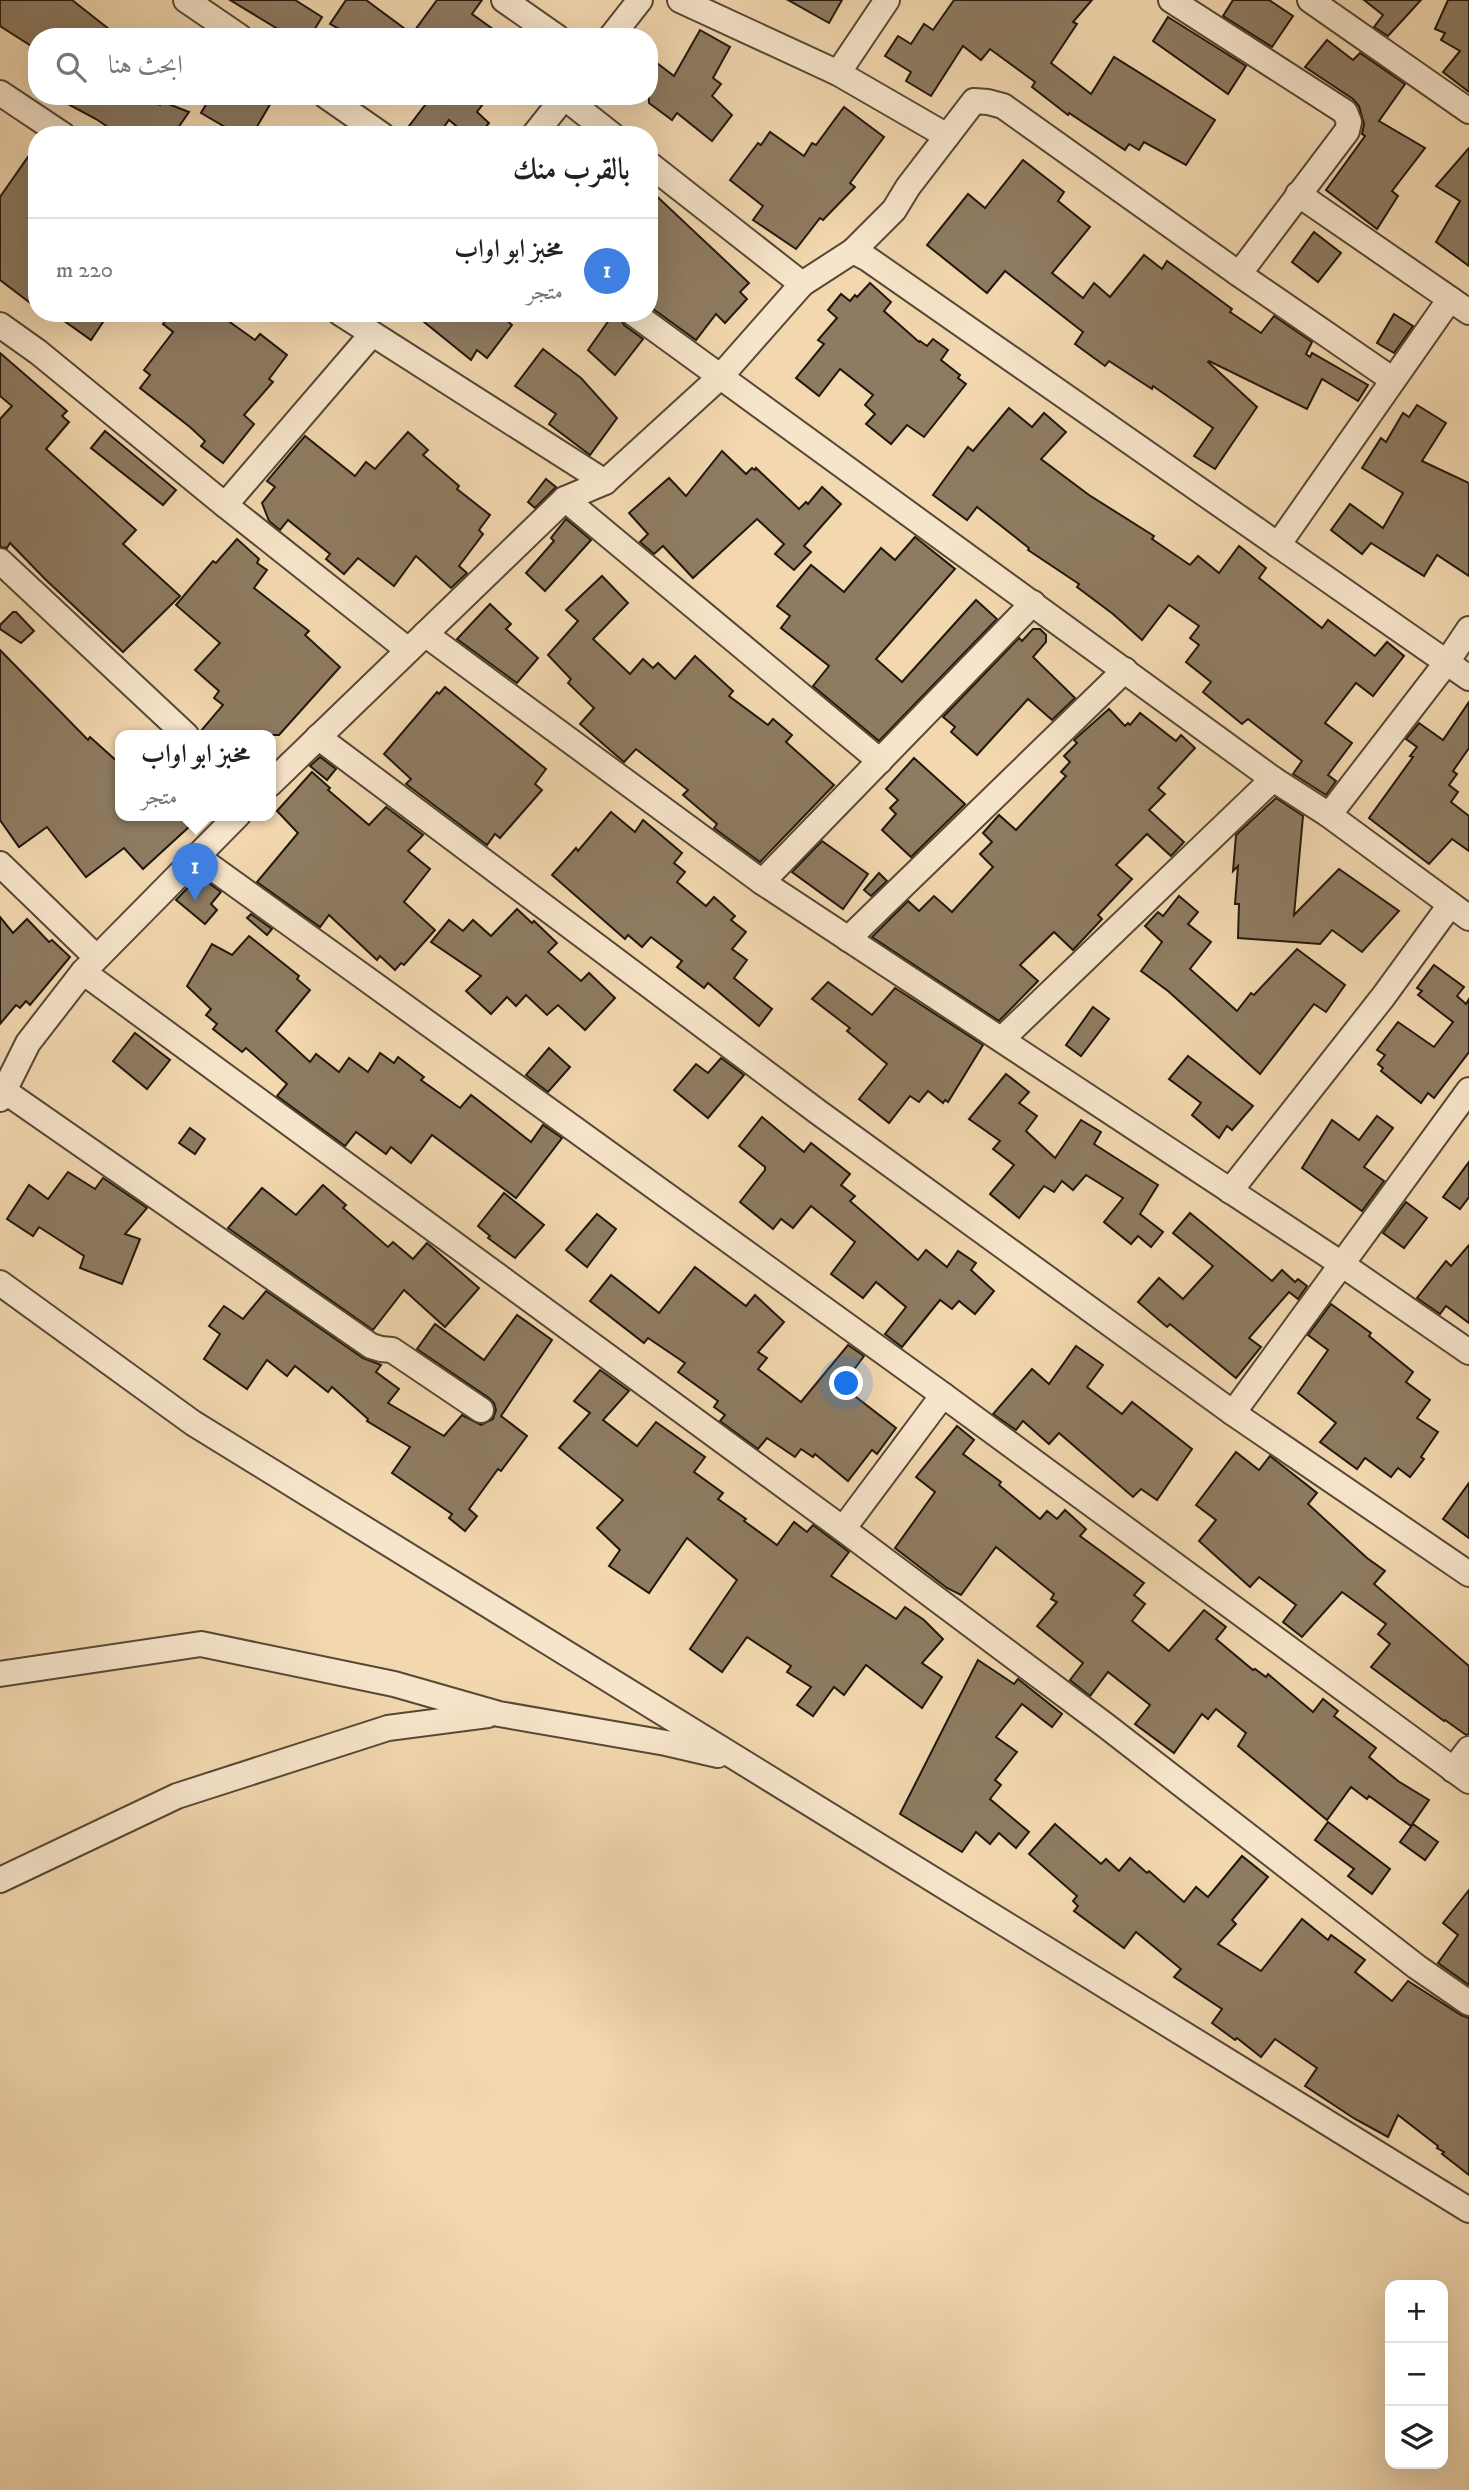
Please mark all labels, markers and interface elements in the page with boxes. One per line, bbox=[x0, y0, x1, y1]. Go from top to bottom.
search box bbox=[28, 28, 658, 105]
icon: search bbox=[52, 48, 90, 86]
text: ابحث هنا bbox=[108, 49, 183, 82]
text: بالقرب منك bbox=[513, 152, 630, 189]
text: مخبز ابو اواب bbox=[454, 233, 563, 266]
text: 220 m bbox=[56, 256, 113, 285]
text: 1 bbox=[603, 256, 611, 285]
text: متجر bbox=[527, 278, 563, 307]
popup bbox=[115, 730, 276, 821]
text: مخبز ابو اواب bbox=[141, 738, 250, 771]
text: متجر bbox=[141, 783, 178, 812]
pin: 1 bbox=[172, 843, 218, 901]
your location bbox=[829, 1366, 863, 1400]
map controls bbox=[1385, 2280, 1448, 2469]
button: + bbox=[1385, 2280, 1448, 2343]
button: − bbox=[1385, 2343, 1448, 2406]
button: layers bbox=[1385, 2406, 1448, 2469]

